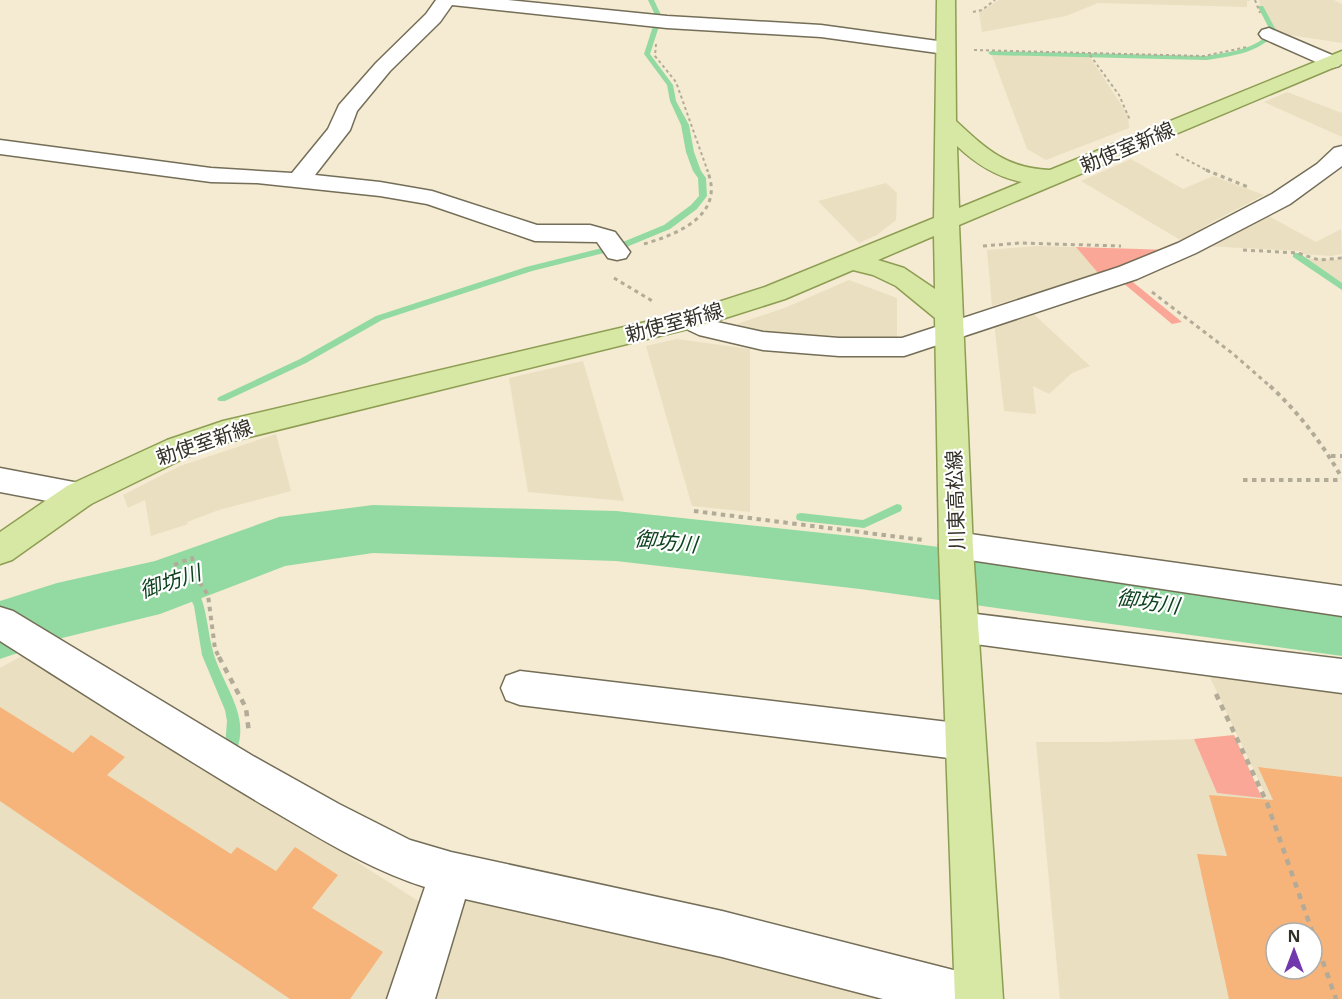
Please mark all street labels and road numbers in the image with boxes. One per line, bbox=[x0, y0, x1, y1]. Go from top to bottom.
street label: 勅使室新線 bbox=[1076, 115, 1178, 179]
street label: 勅使室新線 bbox=[622, 296, 726, 348]
street label: 勅使室新線 bbox=[152, 413, 256, 471]
street label: 川東高松線 bbox=[940, 450, 970, 550]

